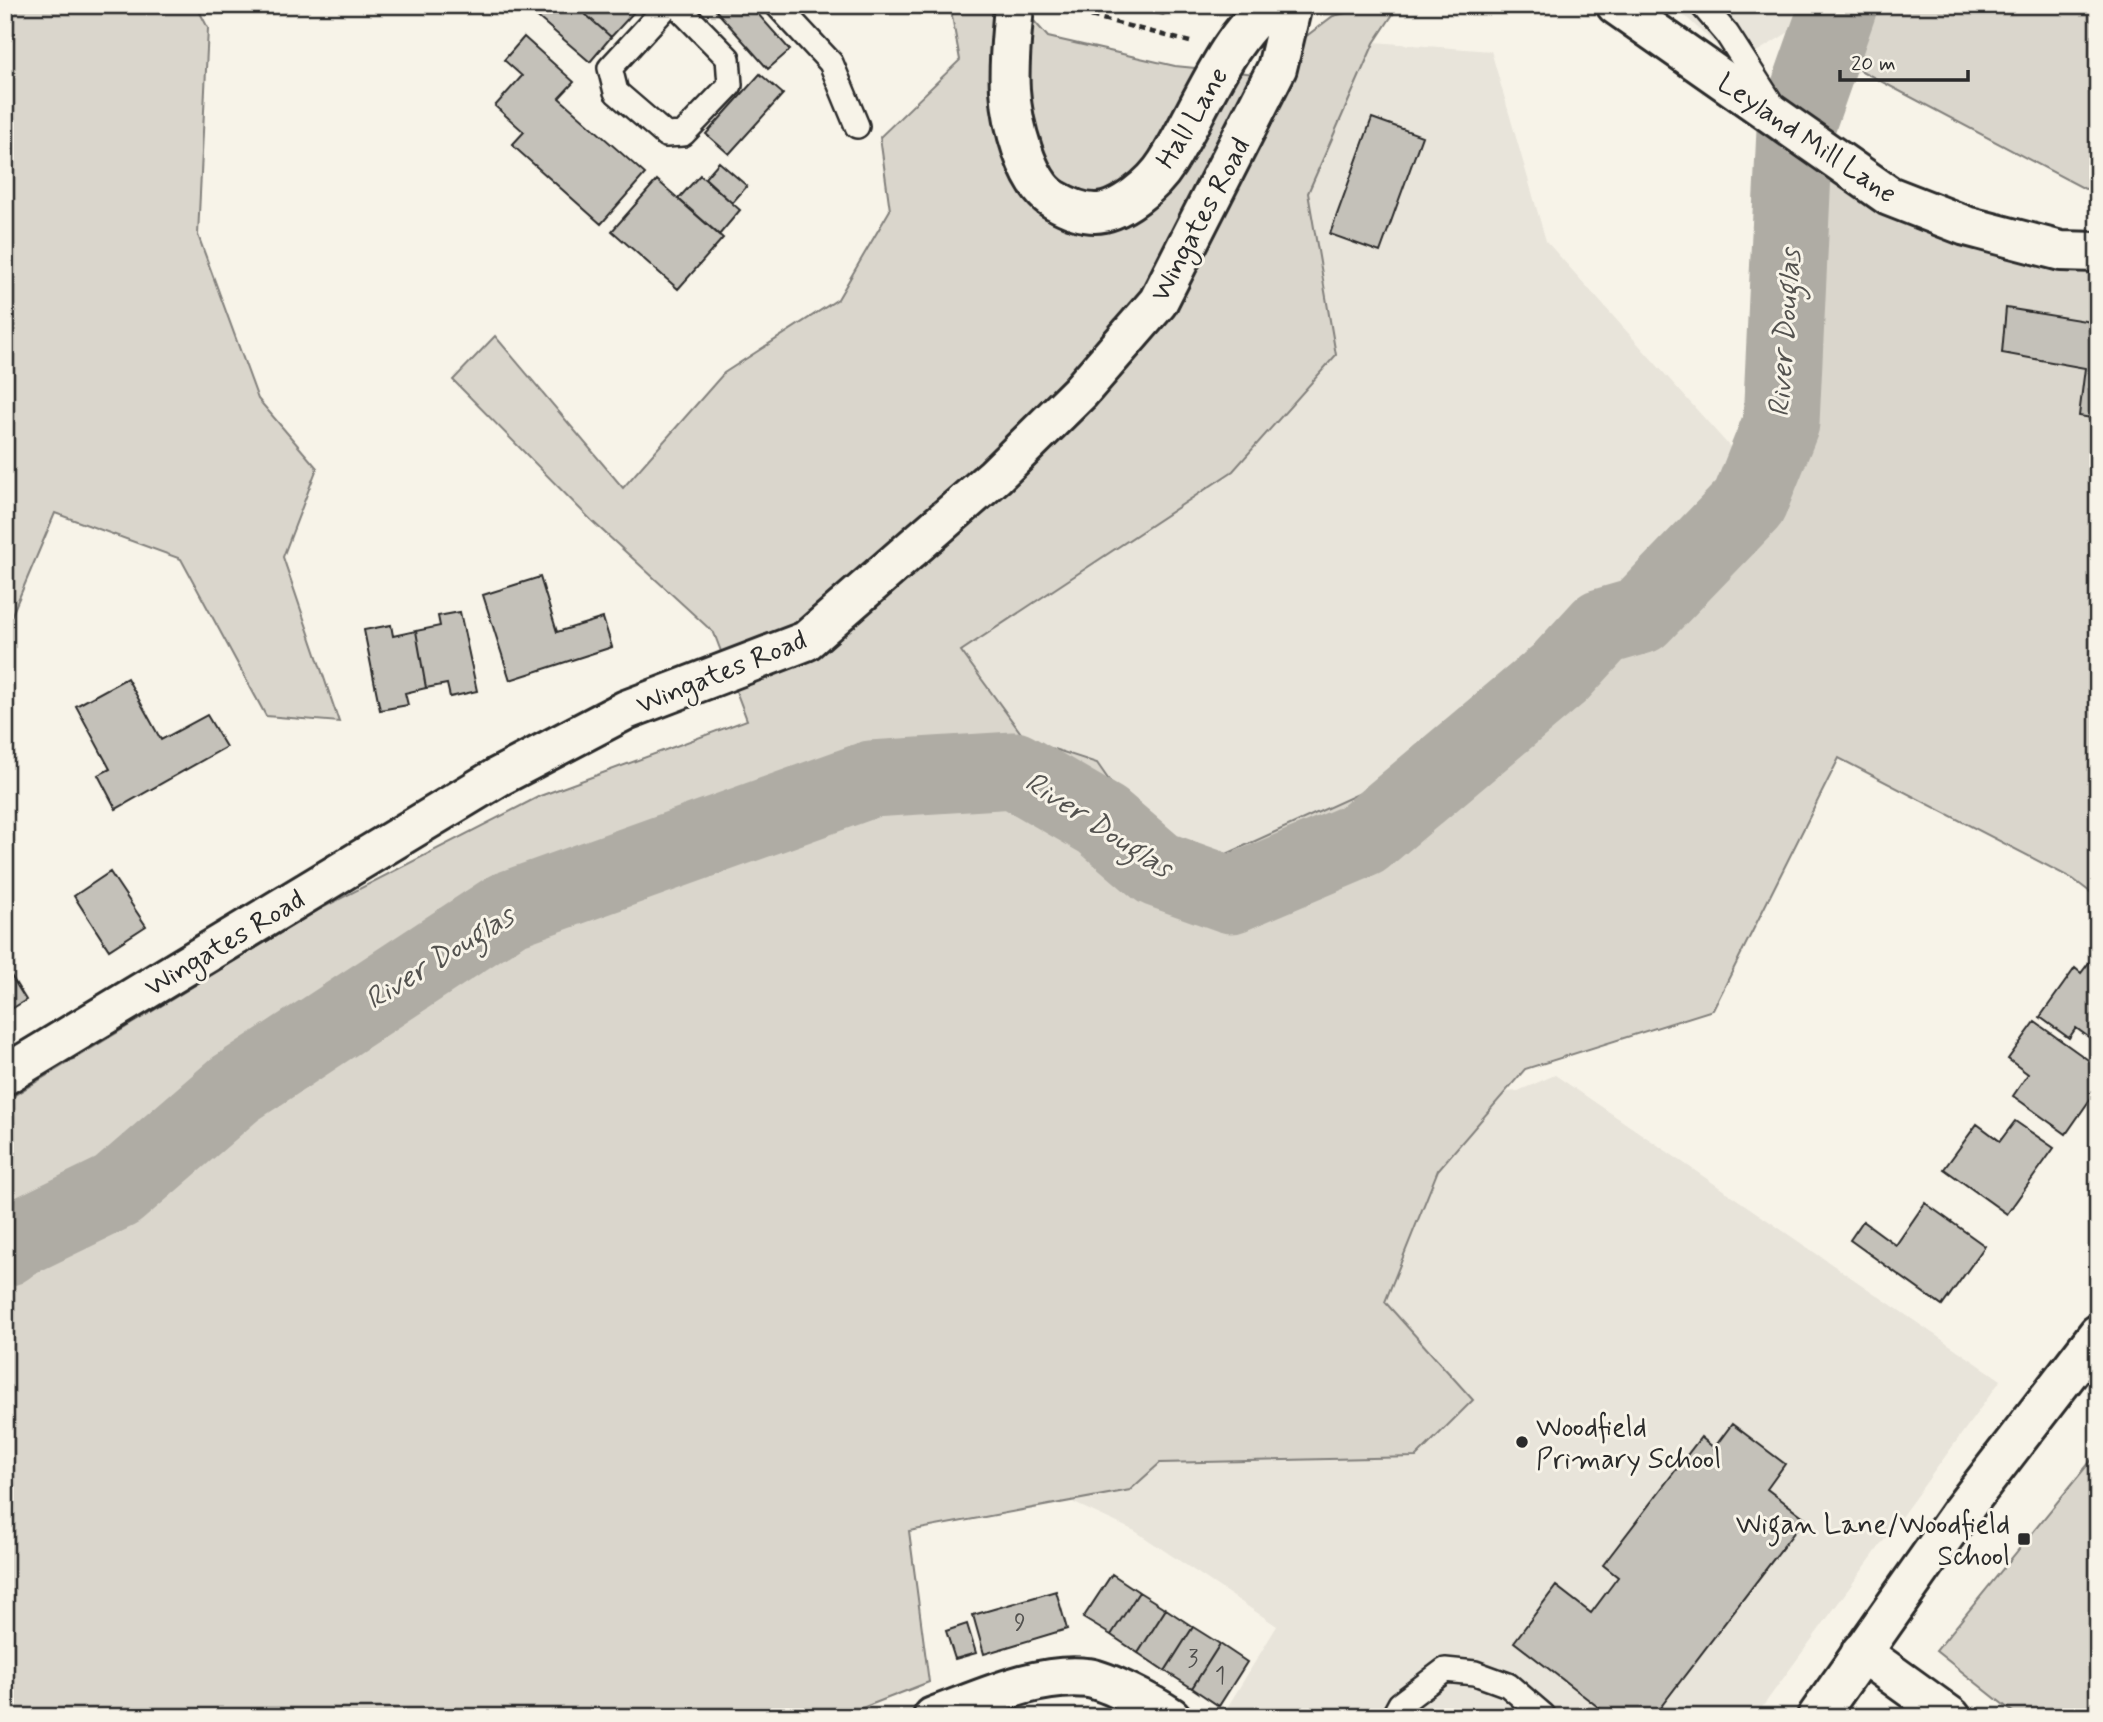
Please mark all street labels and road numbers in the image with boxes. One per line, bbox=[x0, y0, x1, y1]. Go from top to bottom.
street label: Hall Lane bbox=[1148, 60, 1238, 176]
street label: Leyland Mill Lane bbox=[1710, 65, 1904, 213]
street label: Wingates Road bbox=[1142, 132, 1262, 310]
street label: Wingates Road bbox=[631, 622, 813, 726]
street label: Wingates Road bbox=[138, 882, 313, 1008]

